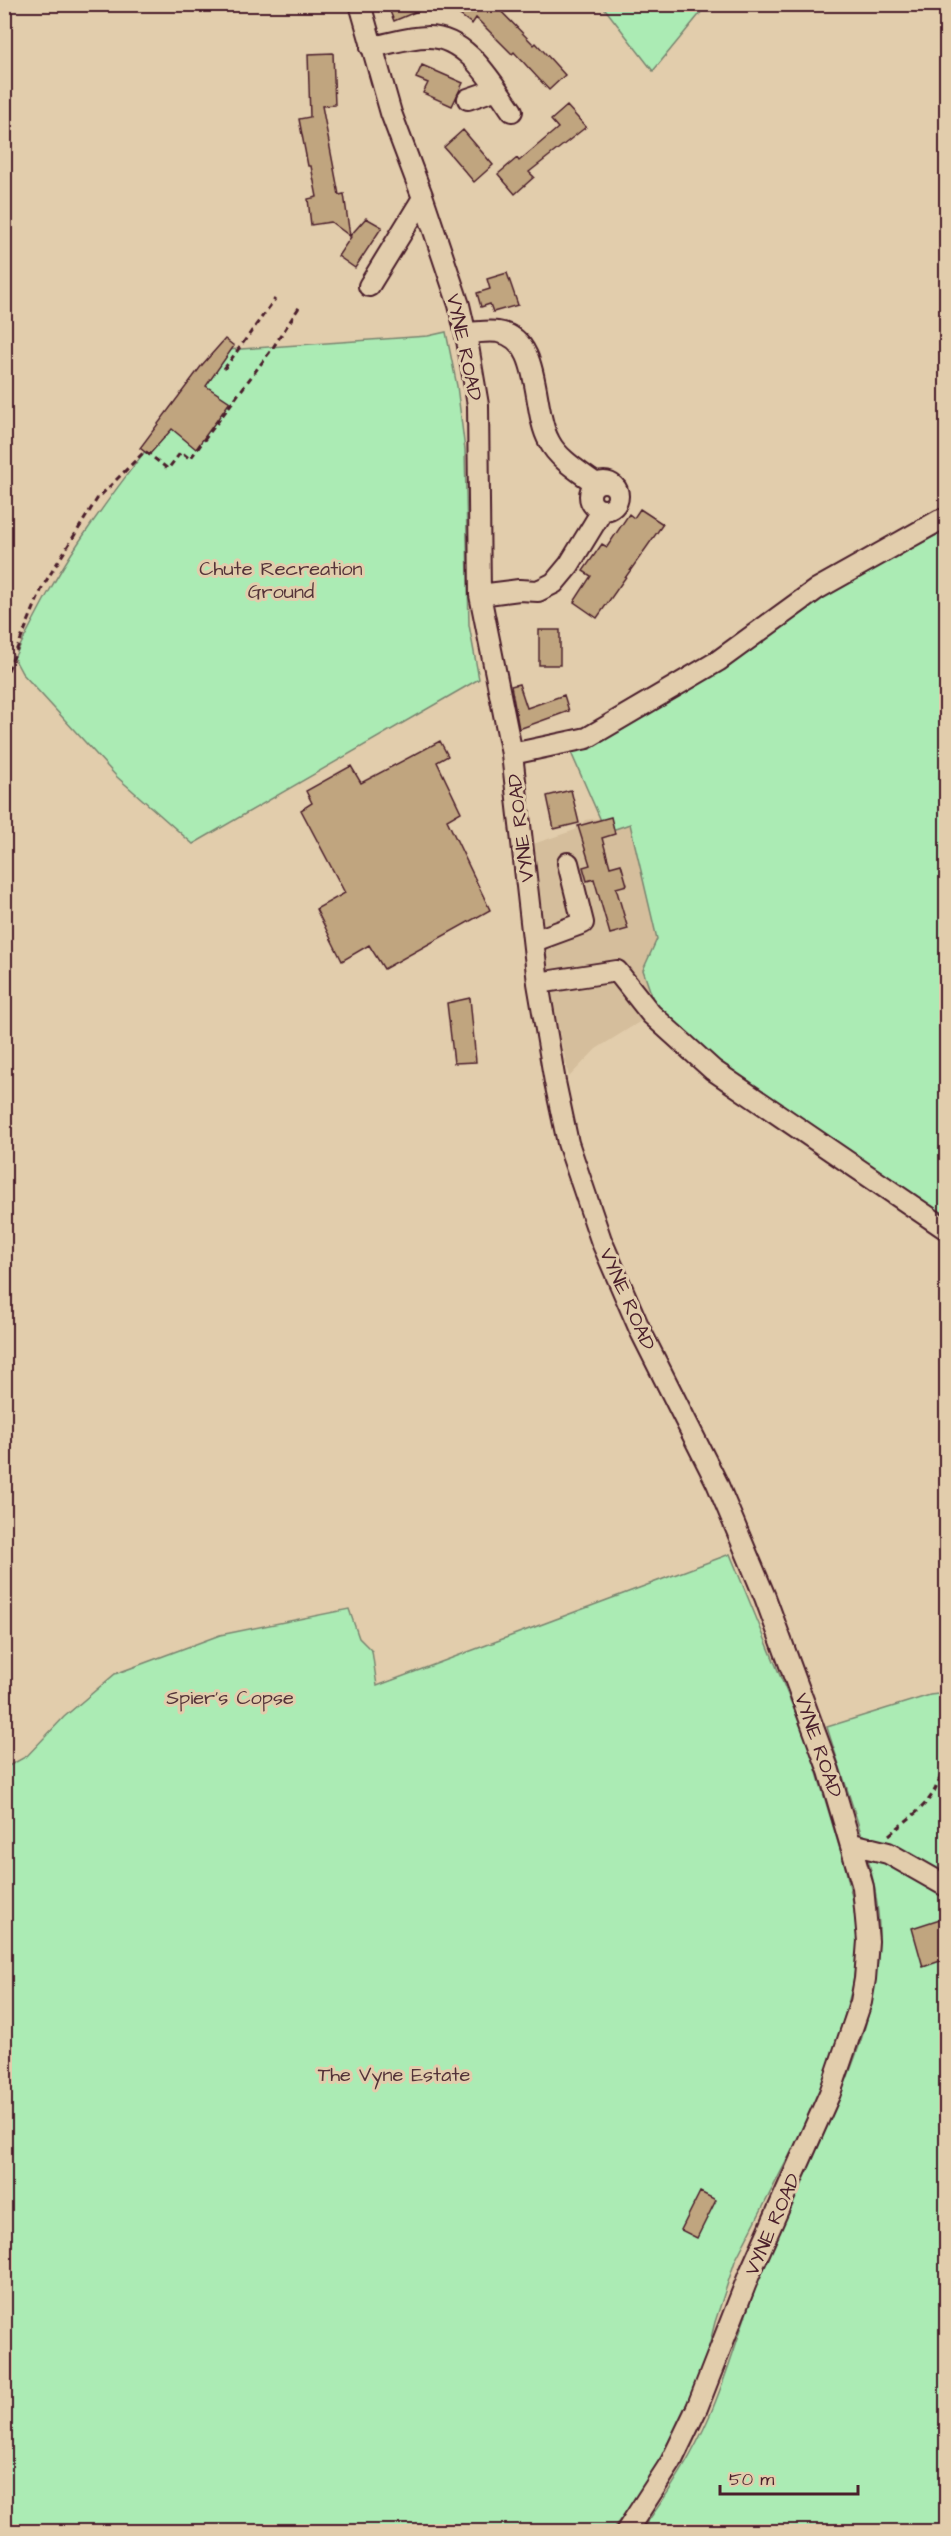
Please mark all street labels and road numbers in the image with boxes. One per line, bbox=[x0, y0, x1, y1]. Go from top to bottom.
street label: VYNE ROAD bbox=[439, 291, 489, 403]
street label: VYNE ROAD bbox=[500, 772, 542, 884]
street label: VYNE ROAD bbox=[592, 1244, 662, 1355]
street label: VYNE ROAD bbox=[787, 1689, 849, 1801]
street label: VYNE ROAD bbox=[738, 2169, 808, 2280]

